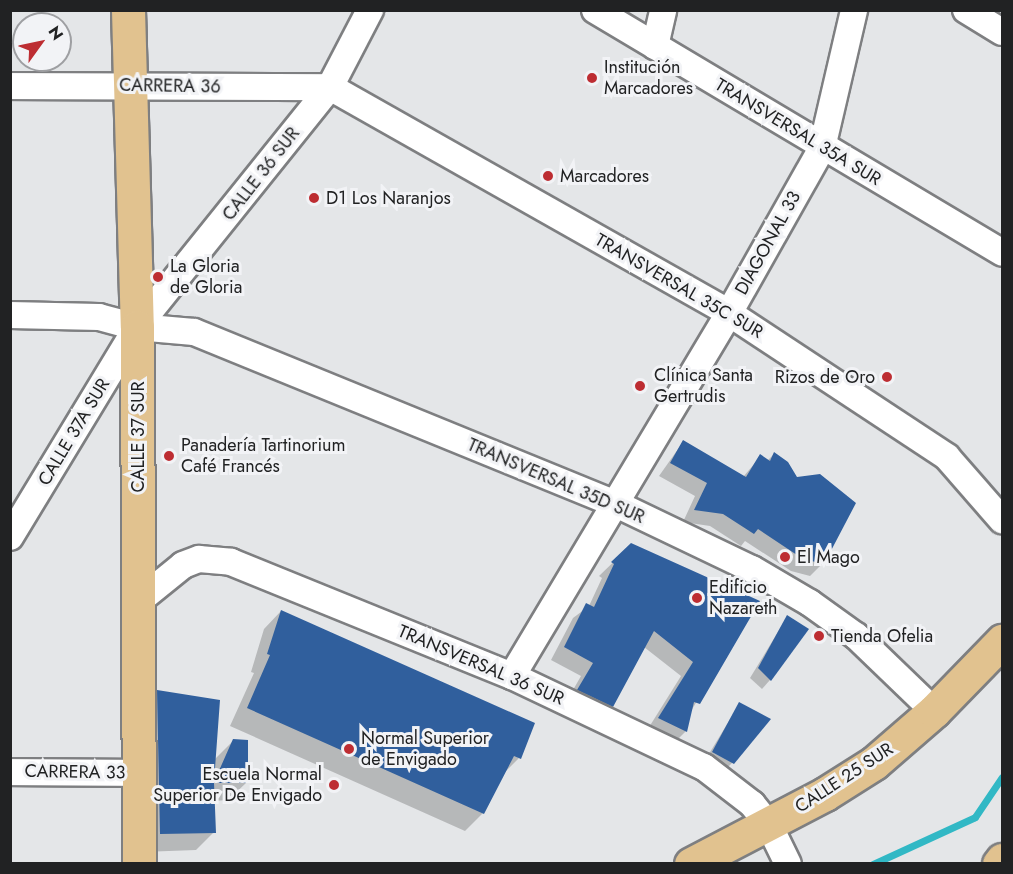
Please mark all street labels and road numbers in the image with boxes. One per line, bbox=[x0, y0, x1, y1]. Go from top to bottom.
street label: CARRERA 36 bbox=[119, 74, 221, 98]
street label: TRANSVERSAL 35A SUR bbox=[711, 74, 885, 190]
street label: CALLE 36 SUR bbox=[218, 123, 304, 225]
street label: DIAGONAL 33 bbox=[731, 187, 805, 299]
street label: TRANSVERSAL 35C SUR bbox=[591, 229, 767, 343]
street label: CALLE 37A SUR bbox=[34, 375, 114, 489]
street label: CALLE 37 SUR bbox=[127, 381, 149, 493]
street label: TRANSVERSAL 35D SUR bbox=[464, 434, 648, 528]
street label: TRANSVERSAL 36 SUR bbox=[395, 620, 567, 710]
street label: CALLE 25 SUR bbox=[791, 738, 897, 818]
street label: CARRERA 33 bbox=[24, 760, 126, 784]

